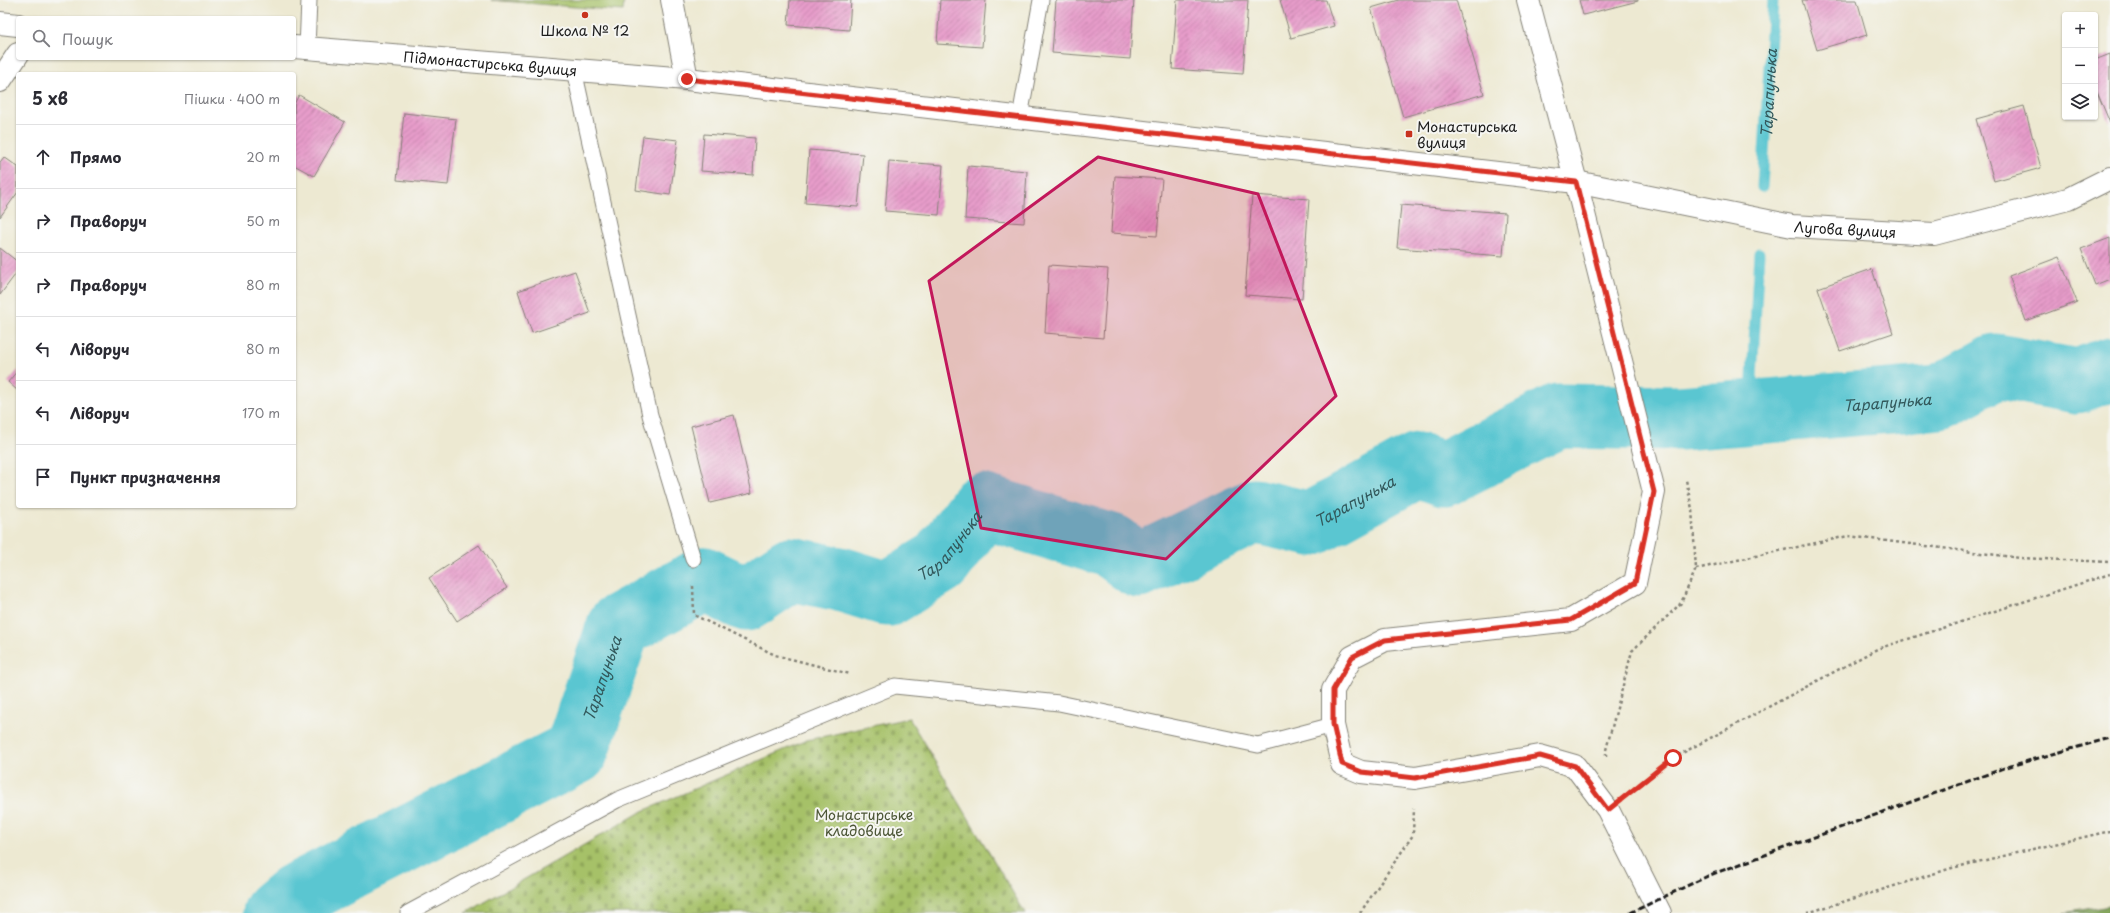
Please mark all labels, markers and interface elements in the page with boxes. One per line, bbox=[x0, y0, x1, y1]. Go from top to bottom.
marker: Школа № 12 bbox=[580, 10, 590, 20]
map controls bbox=[2062, 12, 2098, 120]
button: + bbox=[2062, 12, 2098, 48]
search box bbox=[16, 16, 296, 60]
place label: Школа № 12 bbox=[540, 20, 630, 41]
icon: search bbox=[30, 27, 52, 49]
text: Пошук bbox=[62, 27, 113, 50]
street label: Підмонастирська вулиця bbox=[403, 45, 578, 81]
water label: Тарапунька bbox=[1753, 48, 1782, 138]
button: − bbox=[2062, 48, 2098, 84]
route end bbox=[678, 70, 696, 88]
button: layers bbox=[2062, 84, 2098, 120]
text: 5 хв bbox=[32, 85, 68, 111]
text: Пішки · 400 m bbox=[184, 89, 280, 108]
place label: Монастирська вулиця bbox=[1417, 116, 1517, 153]
marker: Монастирська вулиця bbox=[1404, 129, 1414, 139]
text: Прямо bbox=[70, 145, 121, 168]
icon: ahead bbox=[32, 146, 54, 168]
text: 20 m bbox=[246, 147, 280, 166]
text: Праворуч bbox=[70, 209, 147, 232]
icon: right bbox=[32, 210, 54, 232]
text: 50 m bbox=[246, 211, 280, 230]
street label: Лугова вулиця bbox=[1794, 216, 1897, 242]
text: Праворуч bbox=[70, 273, 147, 296]
icon: right bbox=[32, 274, 54, 296]
text: 80 m bbox=[246, 275, 280, 294]
text: Ліворуч bbox=[70, 337, 130, 360]
icon: left bbox=[32, 338, 54, 360]
text: 80 m bbox=[246, 339, 280, 358]
water label: Тарапунька bbox=[1842, 386, 1933, 416]
text: Ліворуч bbox=[70, 401, 130, 424]
icon: left bbox=[32, 402, 54, 424]
text: 170 m bbox=[242, 403, 280, 422]
text: Пункт призначення bbox=[70, 465, 221, 488]
icon: arrive bbox=[32, 466, 54, 488]
water label: Тарапунька bbox=[1310, 468, 1399, 532]
water label: Тарапунька bbox=[911, 505, 987, 586]
water label: Тарапунька bbox=[576, 632, 627, 724]
route start bbox=[1664, 749, 1682, 767]
park label: Монастирське кладовище bbox=[815, 804, 913, 841]

